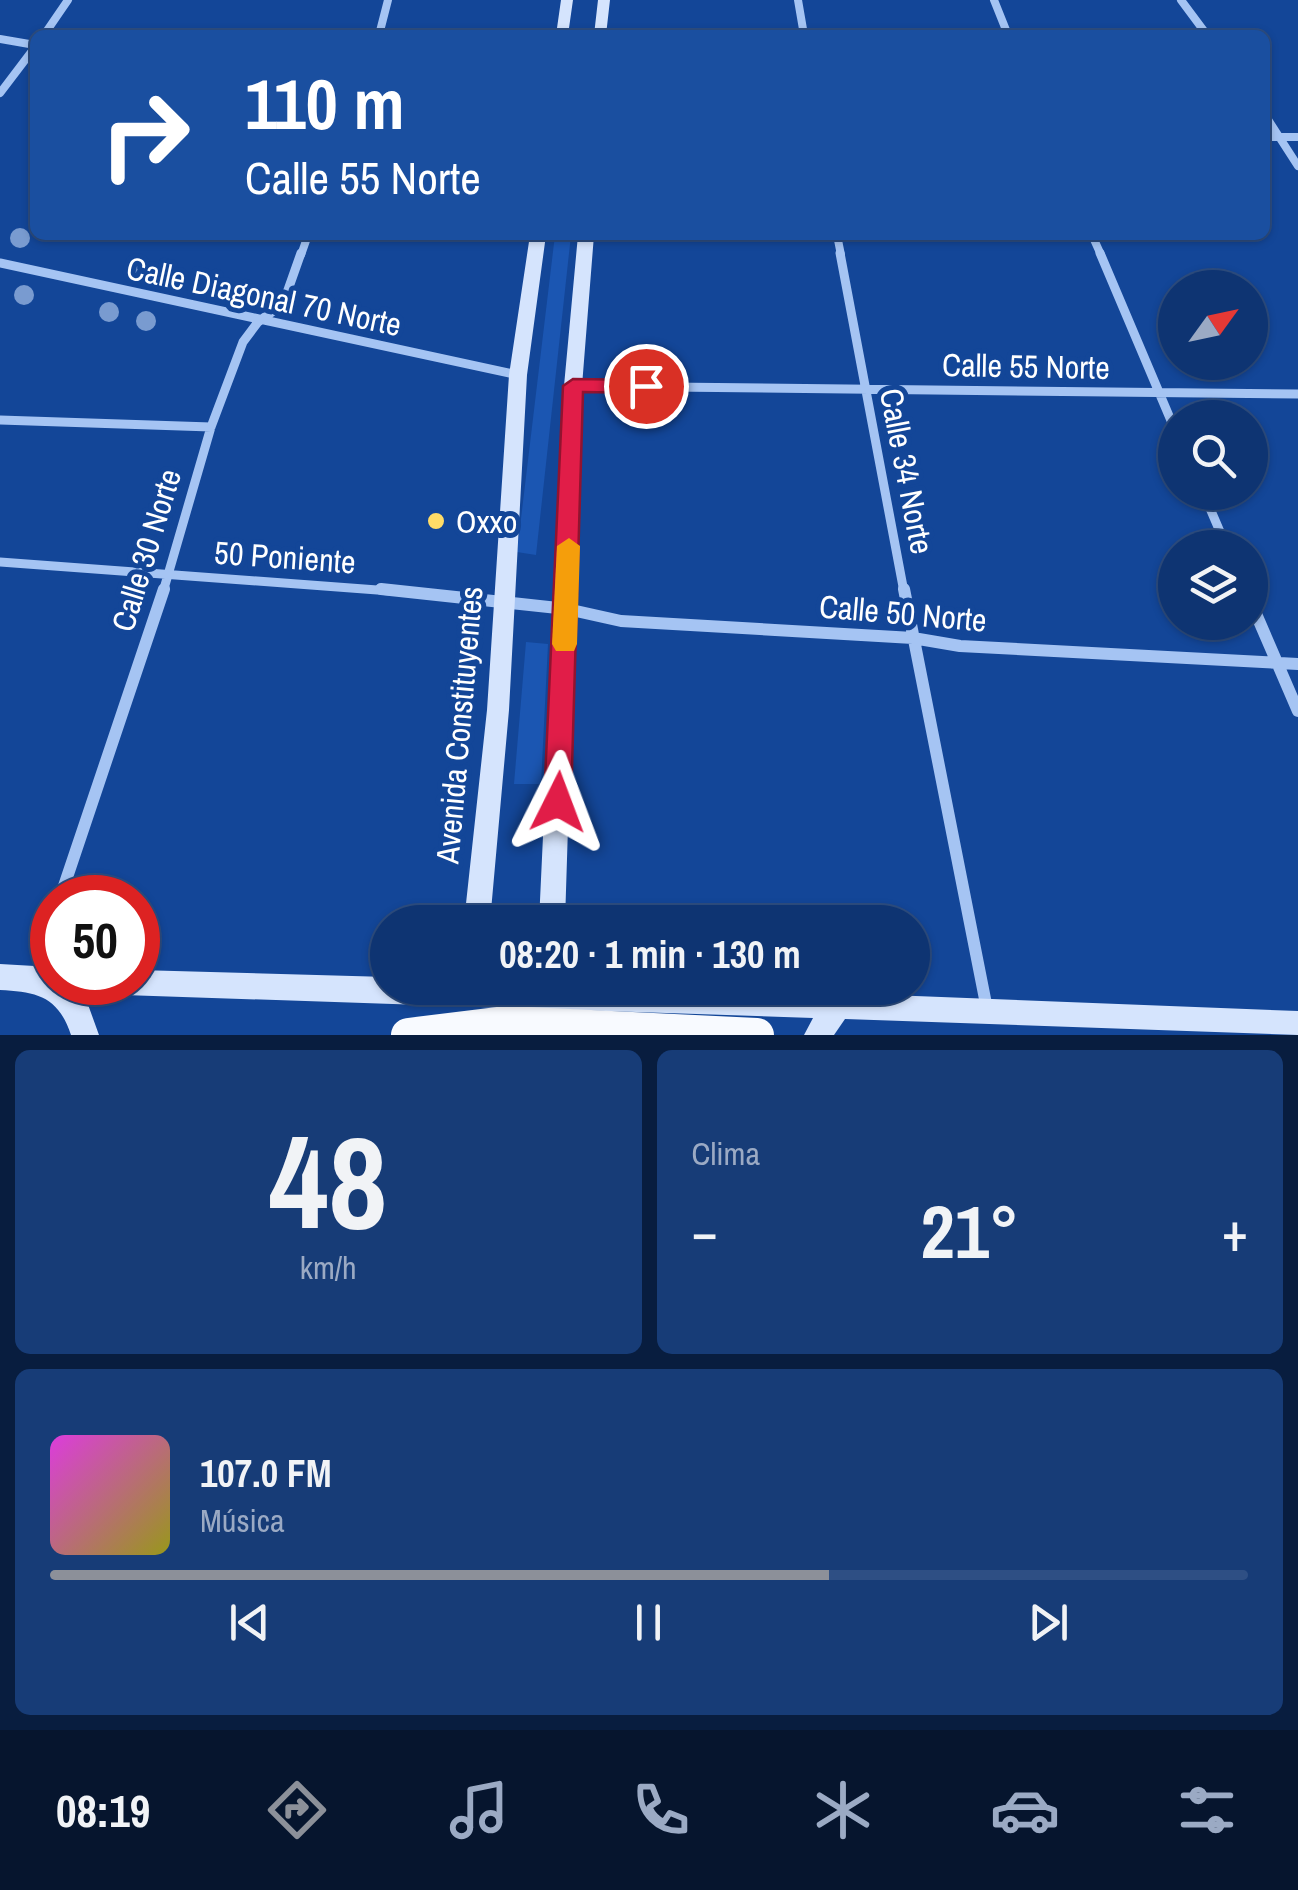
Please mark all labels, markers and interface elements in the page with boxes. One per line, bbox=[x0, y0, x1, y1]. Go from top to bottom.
text: 110 m bbox=[245, 57, 405, 151]
icon: right bbox=[80, 70, 210, 200]
text: Calle 55 Norte bbox=[245, 147, 481, 208]
street label: Calle Diagonal 70 Norte bbox=[123, 246, 405, 346]
north arrow bbox=[1158, 270, 1268, 380]
map controls bbox=[1158, 270, 1268, 640]
street label: Calle 55 Norte bbox=[942, 343, 1110, 389]
pin bbox=[604, 344, 689, 429]
icon: arrive bbox=[619, 359, 674, 414]
street label: Calle 34 Norte bbox=[870, 385, 944, 557]
button: search bbox=[1158, 400, 1268, 510]
street label: Calle 30 Norte bbox=[101, 464, 191, 636]
place label: Oxxo bbox=[456, 500, 517, 543]
marker: Oxxo bbox=[425, 510, 447, 532]
button: layers bbox=[1158, 530, 1268, 640]
street label: 50 Poniente bbox=[213, 531, 357, 583]
street label: Calle 50 Norte bbox=[818, 584, 988, 642]
street label: Avenida Constituyentes bbox=[425, 585, 493, 866]
position arrow bbox=[506, 750, 610, 854]
speed limit sign: 50 bbox=[30, 875, 160, 1005]
text: 08:20 · 1 min · 130 m bbox=[499, 929, 801, 980]
text: 48 bbox=[269, 1093, 388, 1269]
text: Clima bbox=[692, 1132, 760, 1175]
text: 21° bbox=[921, 1180, 1019, 1281]
text: − bbox=[692, 1194, 718, 1268]
text: + bbox=[1222, 1194, 1248, 1268]
text: km/h bbox=[300, 1246, 357, 1289]
text: 107.0 FM bbox=[200, 1448, 332, 1499]
text: Música bbox=[200, 1499, 285, 1542]
icon: previous bbox=[222, 1595, 277, 1650]
icon: pause bbox=[621, 1595, 676, 1650]
icon: next bbox=[1021, 1595, 1076, 1650]
icon: directions bbox=[262, 1775, 332, 1845]
icon: music bbox=[444, 1775, 514, 1845]
icon: phone bbox=[626, 1775, 696, 1845]
icon: climate bbox=[808, 1775, 878, 1845]
icon: car bbox=[990, 1775, 1060, 1845]
icon: filters bbox=[1172, 1775, 1242, 1845]
text: 08:19 bbox=[56, 1780, 150, 1841]

